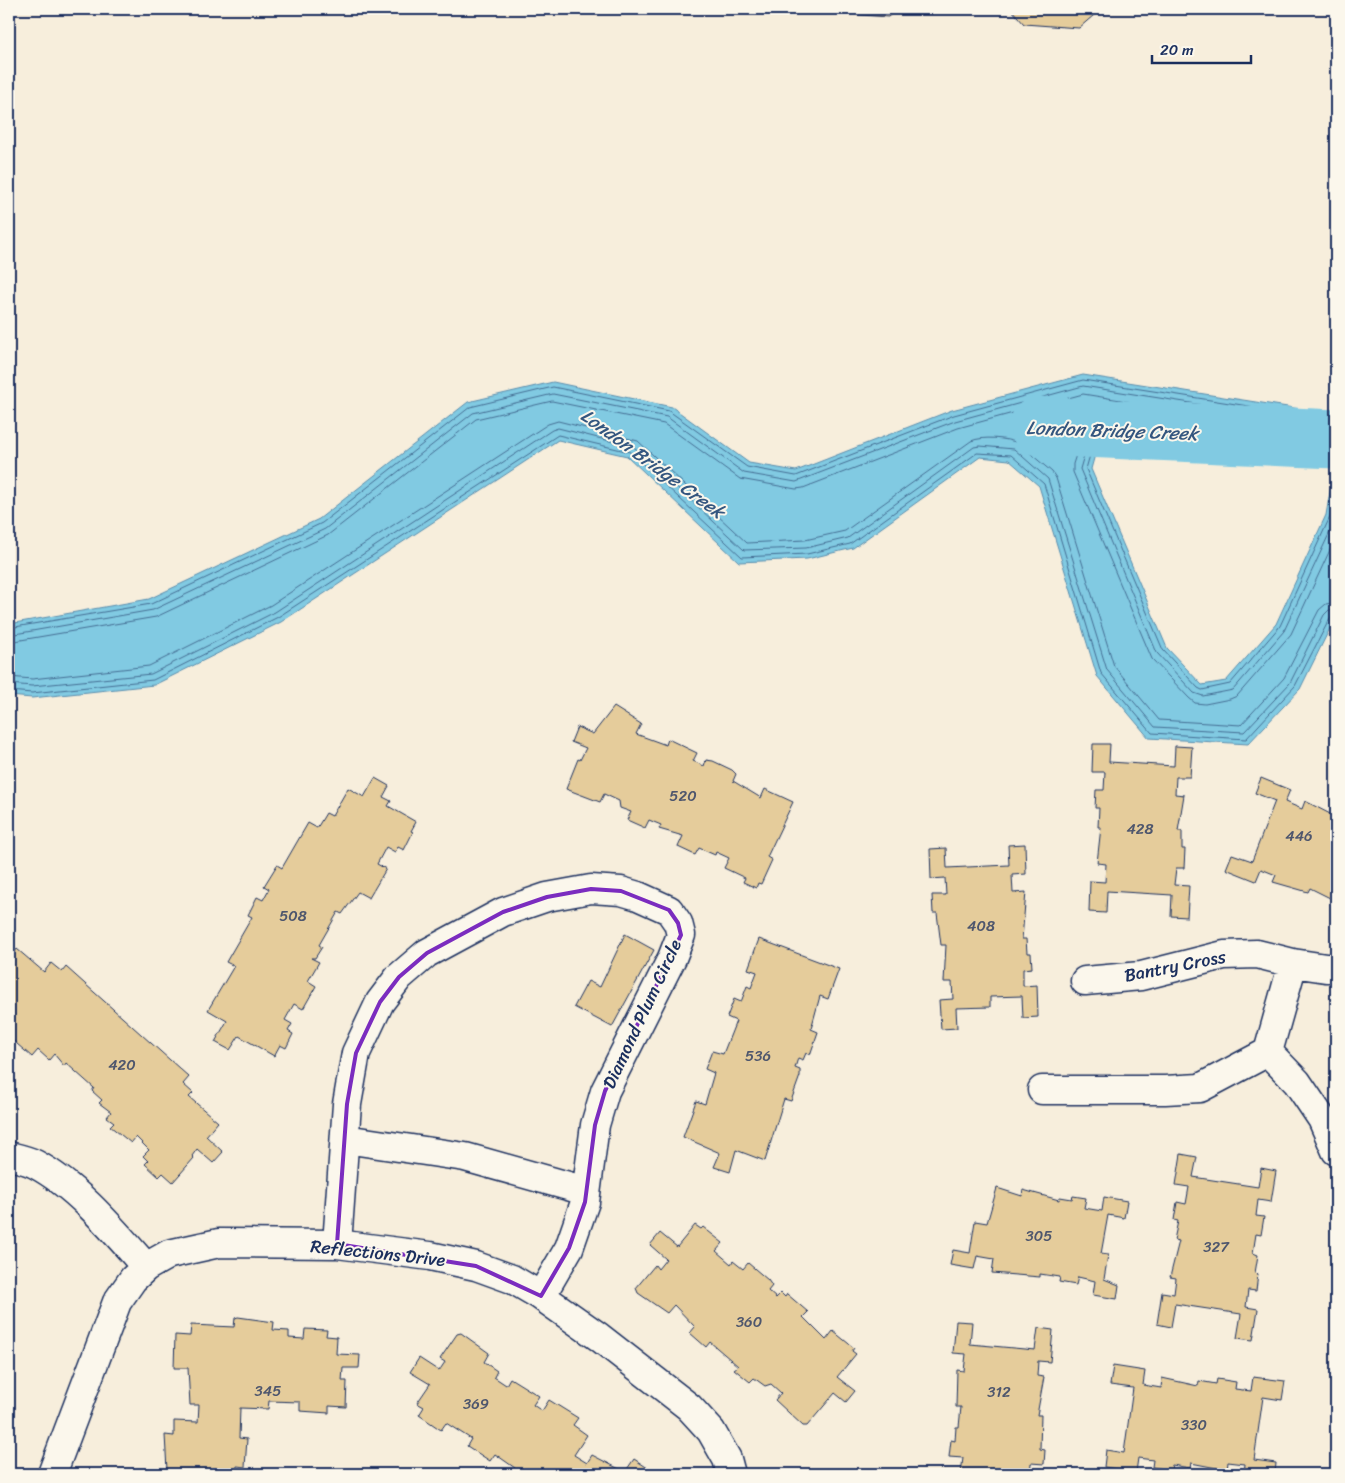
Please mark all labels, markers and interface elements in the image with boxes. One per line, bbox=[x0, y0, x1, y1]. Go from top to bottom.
scale bar bbox=[1152, 32, 1251, 64]
text: 20 m bbox=[1160, 37, 1194, 63]
water label: London Bridge Creek bbox=[574, 400, 734, 529]
water label: London Bridge Creek bbox=[1026, 411, 1201, 450]
house number: 520 bbox=[669, 783, 697, 809]
house number: 428 bbox=[1126, 816, 1154, 842]
house number: 446 bbox=[1285, 823, 1313, 849]
house number: 508 bbox=[279, 903, 307, 929]
house number: 408 bbox=[967, 913, 995, 939]
street label: Diamond Plum Circle bbox=[593, 934, 691, 1094]
street label: Bantry Cross bbox=[1122, 940, 1229, 992]
house number: 536 bbox=[745, 1043, 771, 1069]
house number: 420 bbox=[108, 1052, 136, 1078]
house number: 305 bbox=[1026, 1223, 1052, 1249]
street label: Reflections Drive bbox=[309, 1230, 447, 1276]
house number: 327 bbox=[1203, 1234, 1230, 1260]
house number: 360 bbox=[736, 1309, 762, 1335]
house number: 345 bbox=[255, 1378, 281, 1404]
house number: 312 bbox=[987, 1379, 1011, 1405]
house number: 369 bbox=[463, 1391, 489, 1417]
house number: 330 bbox=[1181, 1412, 1207, 1438]

